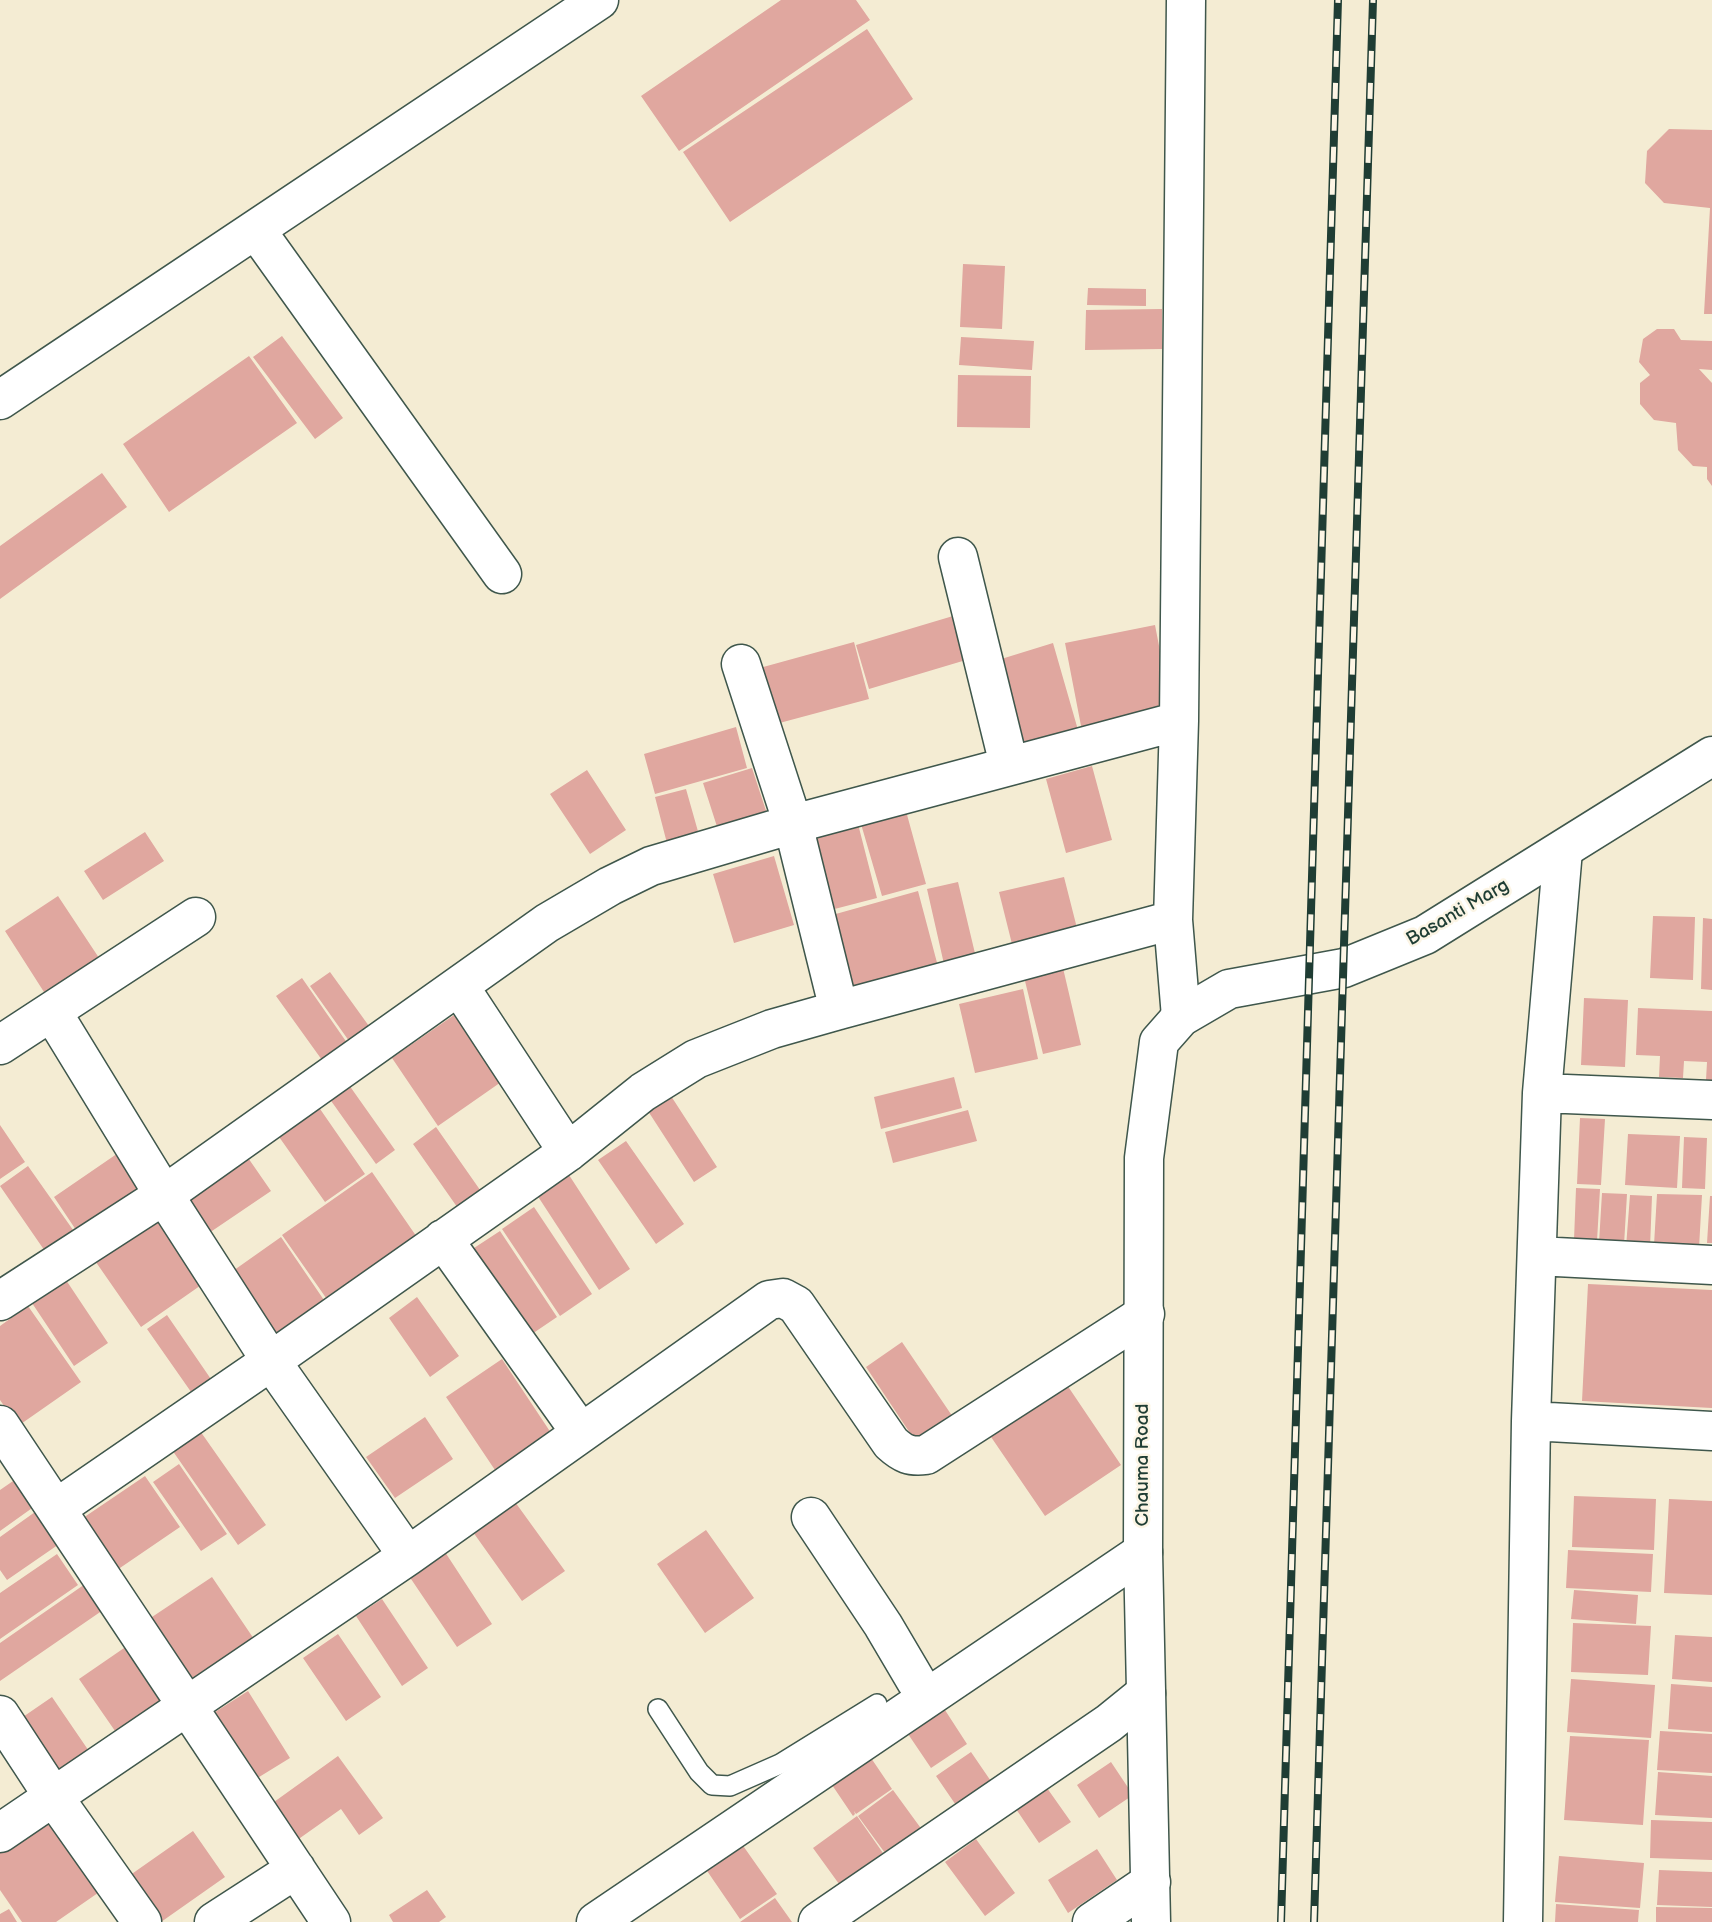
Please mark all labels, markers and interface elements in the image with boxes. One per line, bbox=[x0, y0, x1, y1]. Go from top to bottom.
street label: Basanti Marg bbox=[1403, 874, 1513, 952]
street label: Chauma Road bbox=[1132, 1404, 1154, 1526]

